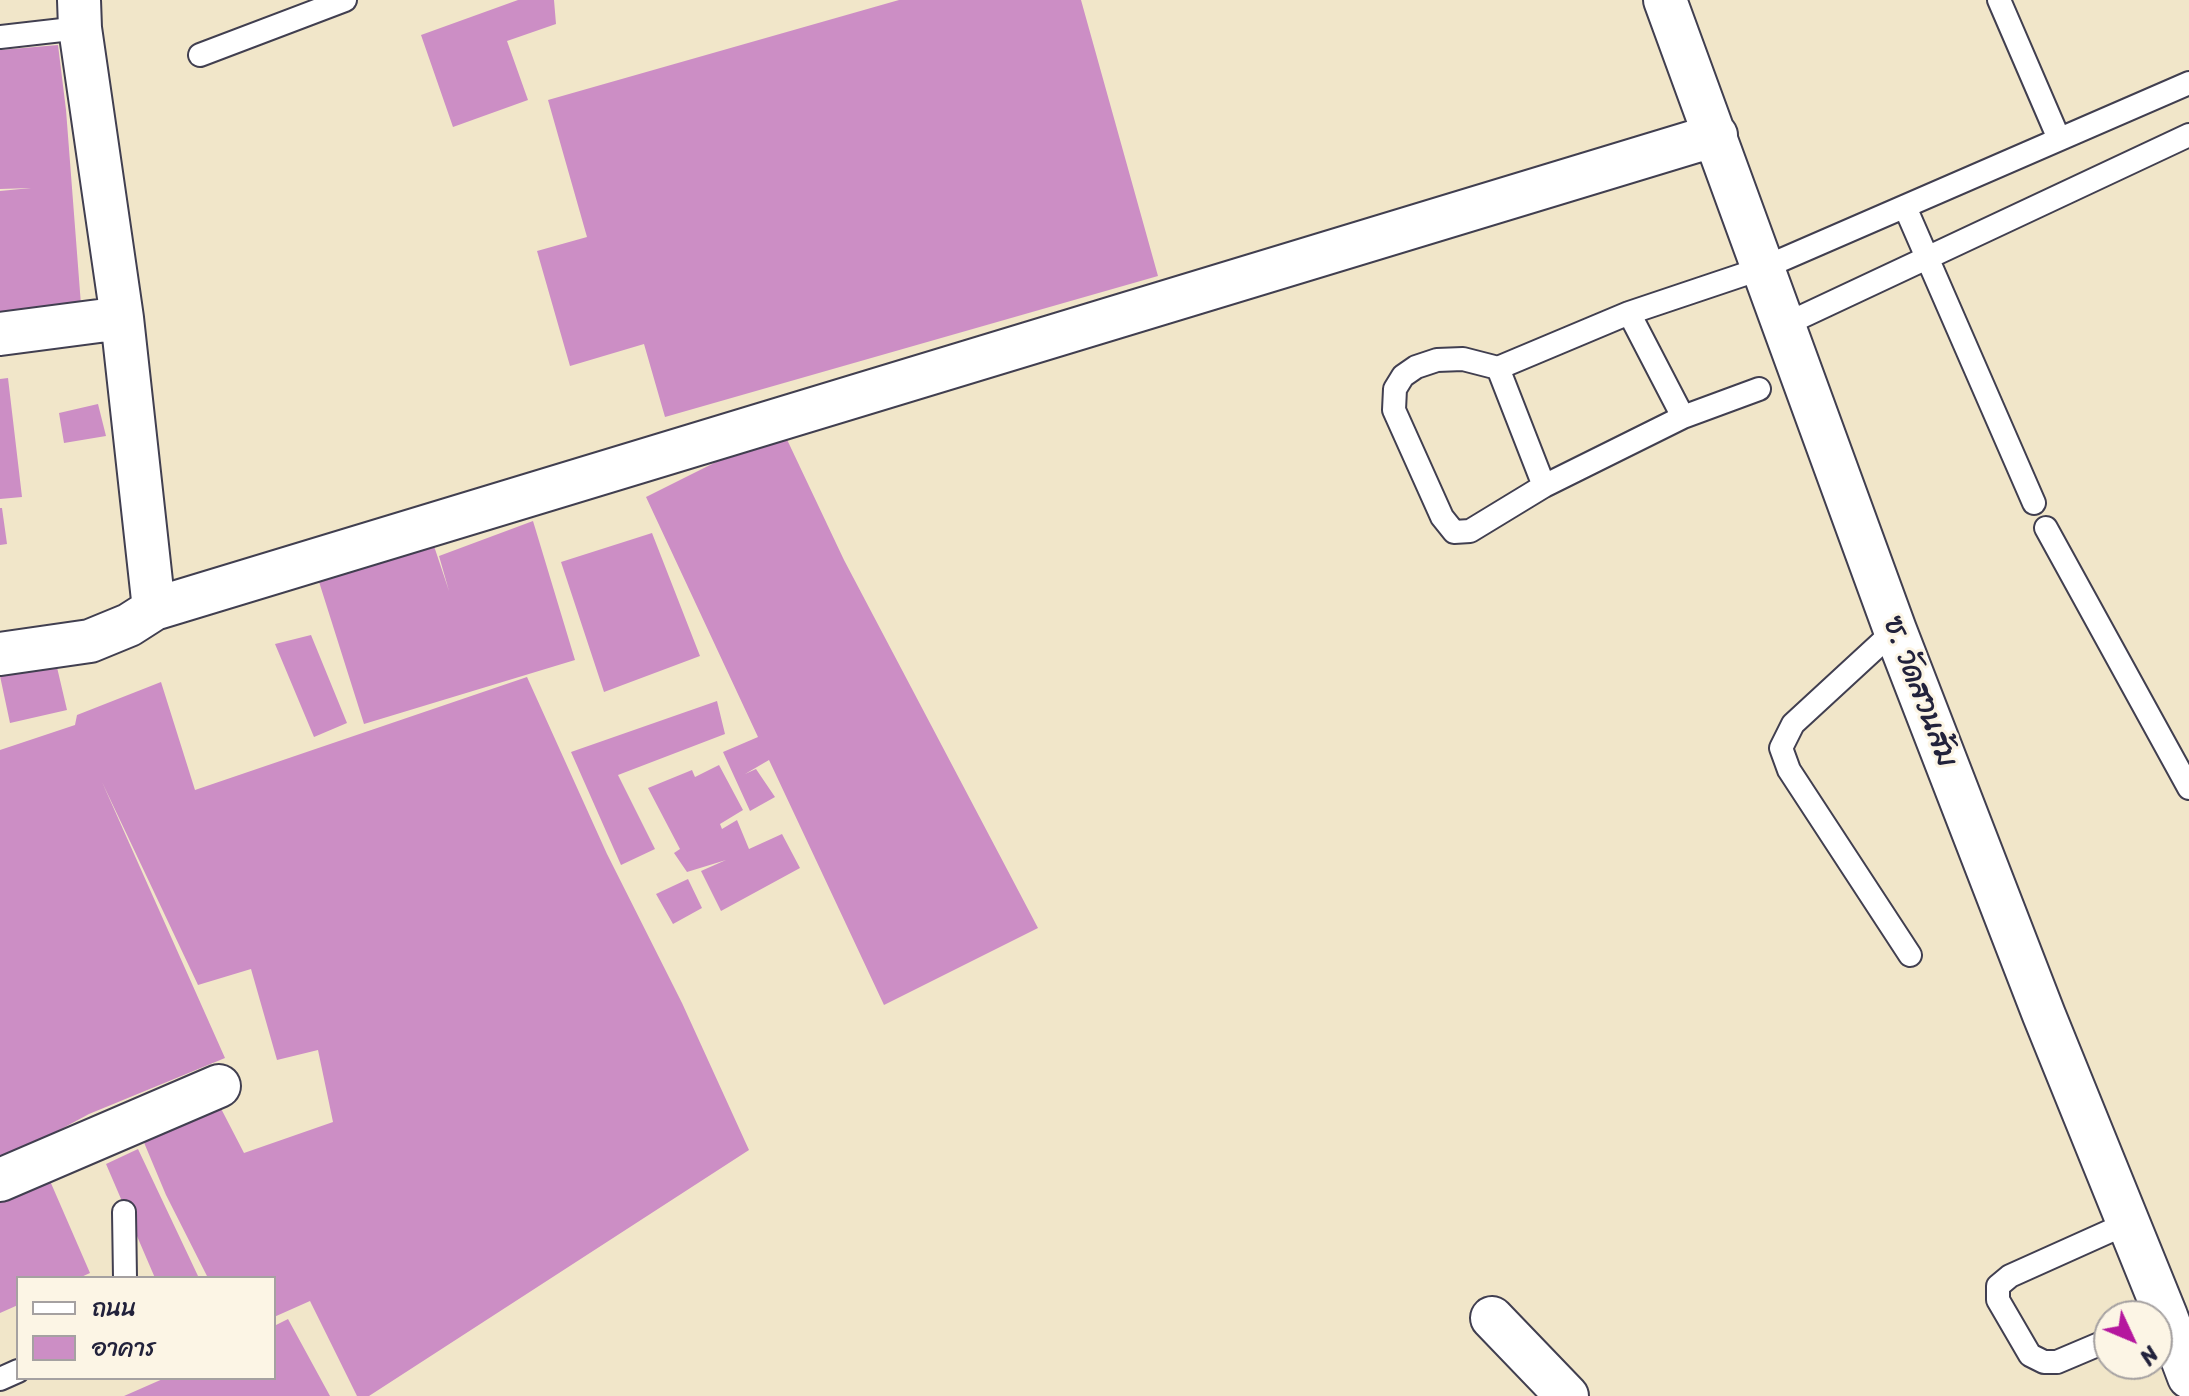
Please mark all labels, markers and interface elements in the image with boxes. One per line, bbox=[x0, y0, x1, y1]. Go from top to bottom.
street label: ซ. วัดสวนส้ม bbox=[1874, 612, 1964, 772]
legend bbox=[16, 1276, 276, 1380]
text: ถนน bbox=[92, 1287, 137, 1329]
north arrow bbox=[2093, 1300, 2173, 1380]
text: อาคาร bbox=[92, 1327, 156, 1369]
text: N bbox=[2130, 1337, 2169, 1375]

